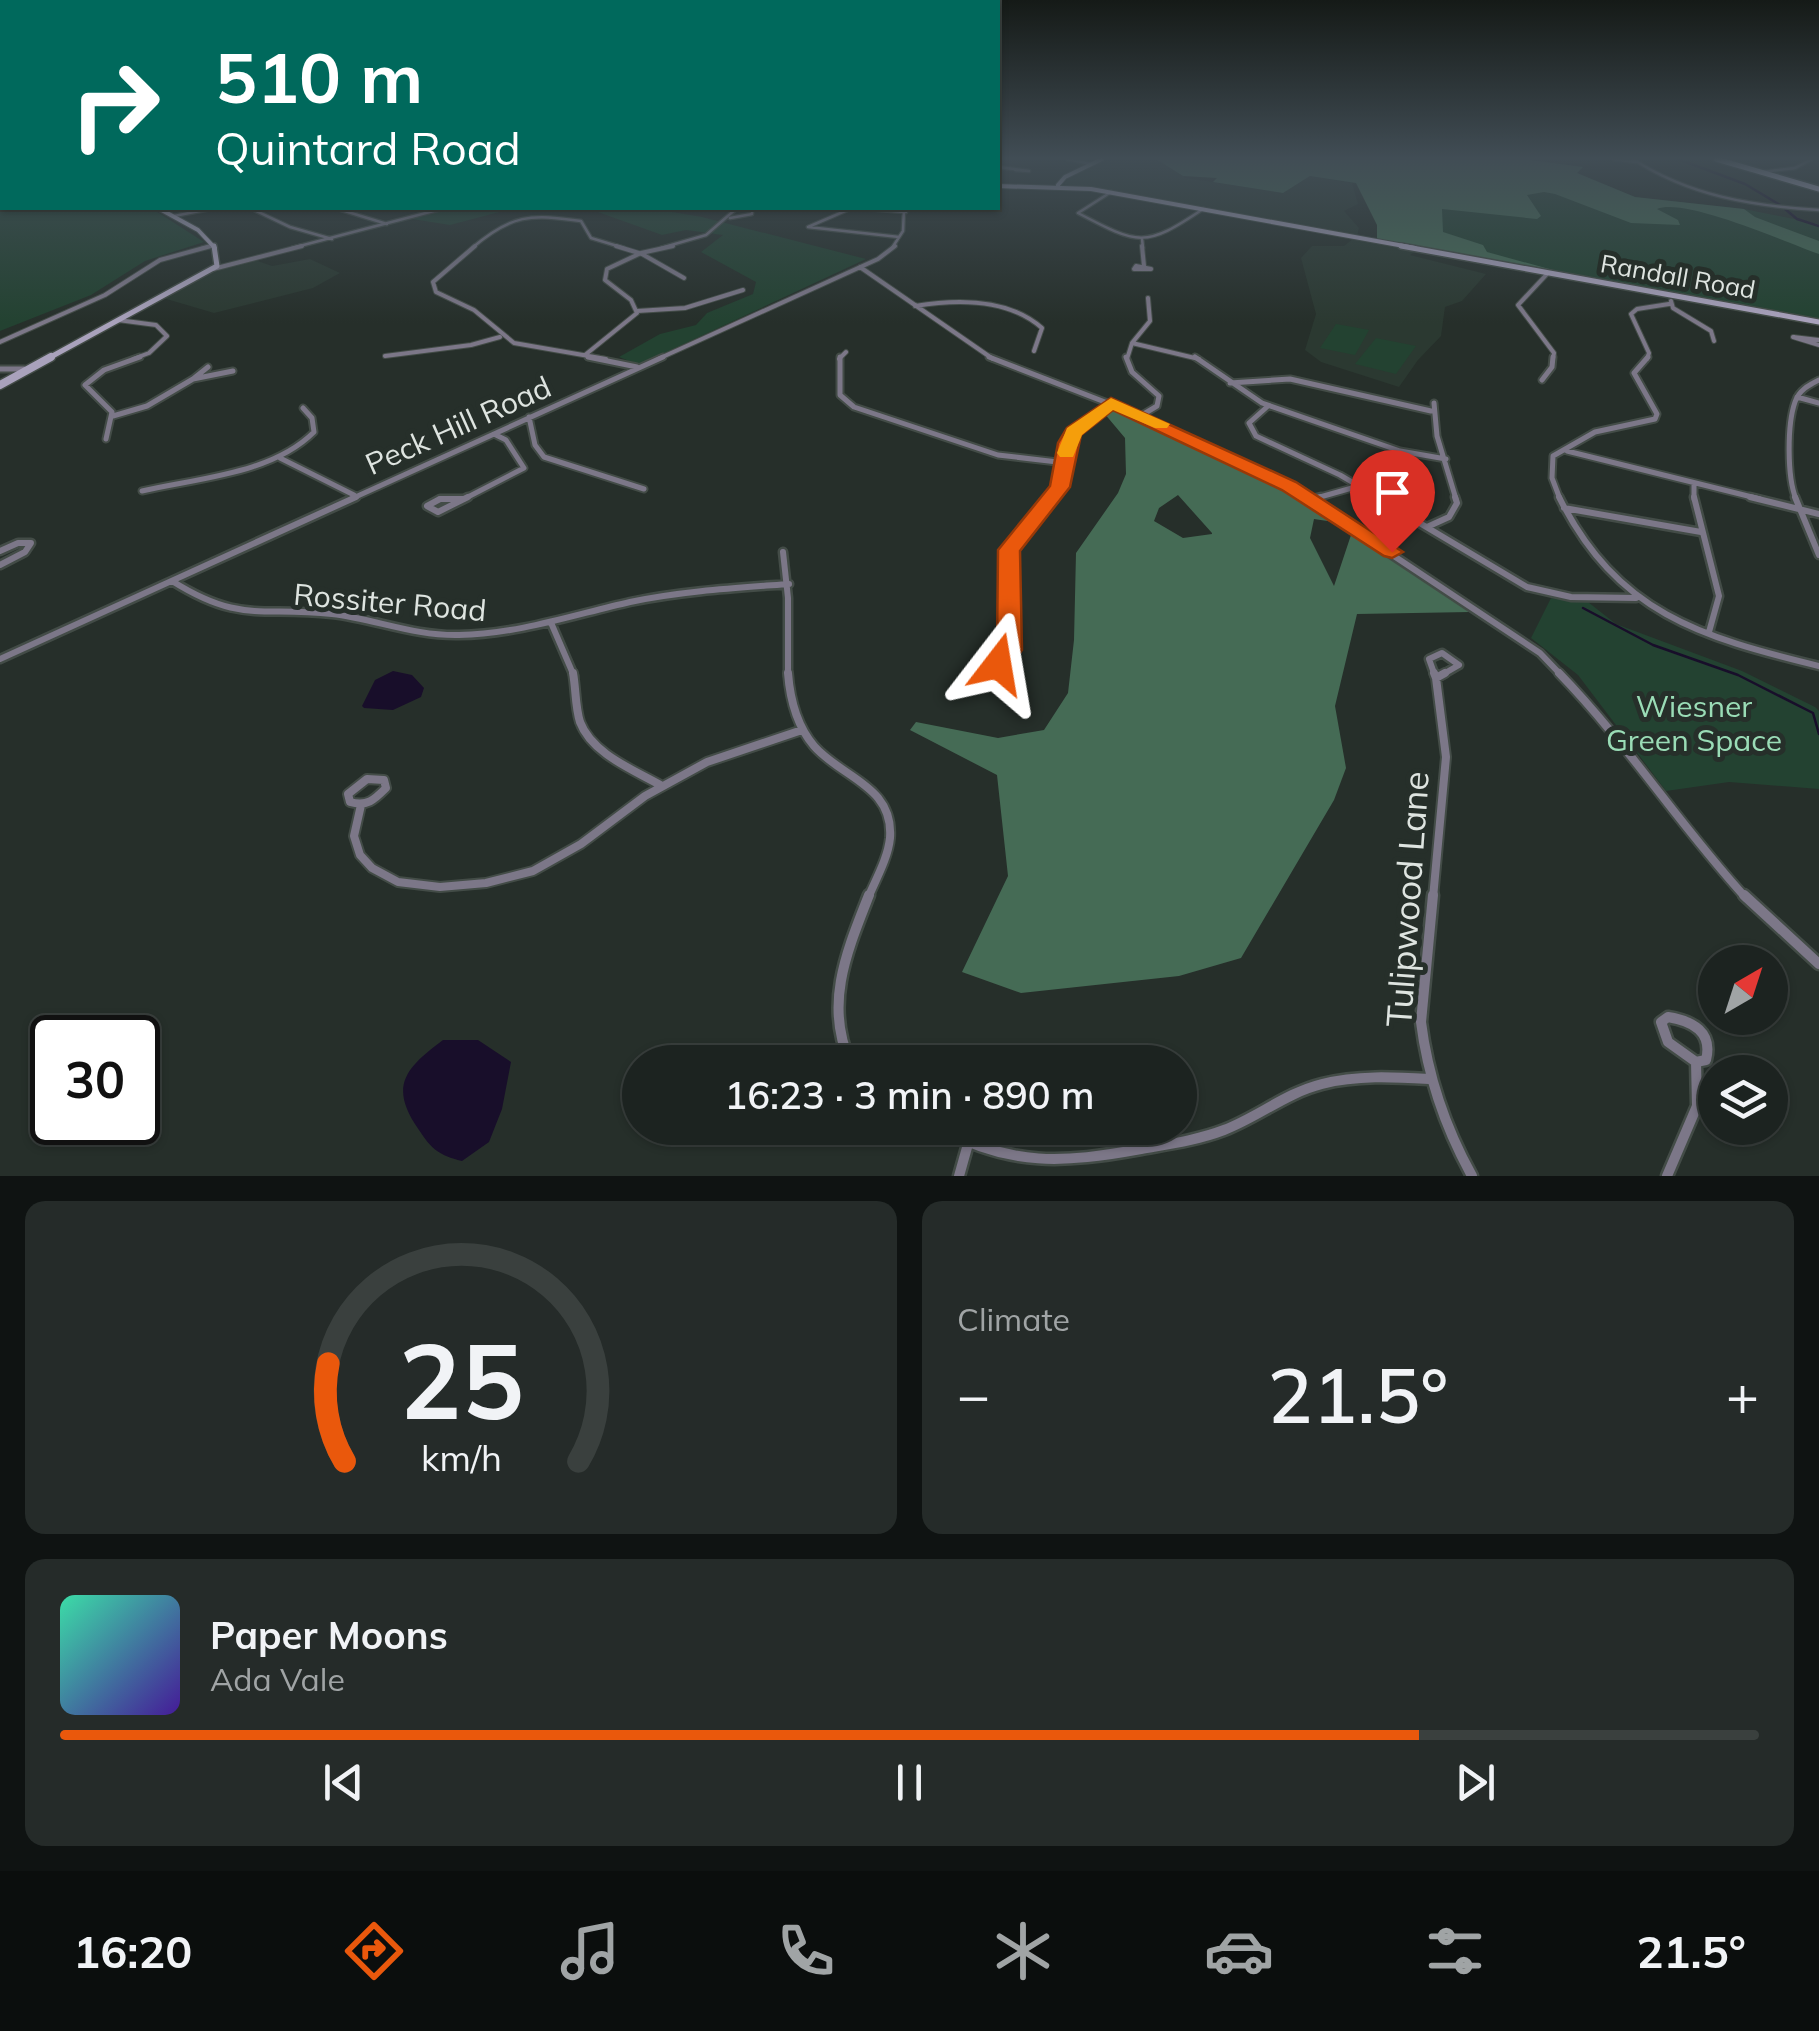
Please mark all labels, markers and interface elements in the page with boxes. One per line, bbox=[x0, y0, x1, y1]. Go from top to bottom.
text: 510 m bbox=[215, 33, 423, 121]
icon: right bbox=[50, 40, 180, 170]
text: Quintard Road bbox=[215, 120, 521, 176]
street label: Randall Road bbox=[1598, 247, 1758, 305]
street label: Peck Hill Road bbox=[359, 367, 557, 483]
pin bbox=[1350, 450, 1435, 553]
icon: arrive bbox=[1365, 465, 1420, 520]
street label: Rossiter Road bbox=[292, 575, 488, 629]
position arrow bbox=[946, 612, 1050, 716]
park label: Wiesner Green Space bbox=[1606, 687, 1782, 759]
street label: Tulipwood Lane bbox=[1376, 770, 1438, 1028]
north arrow bbox=[1698, 945, 1788, 1035]
map controls bbox=[1698, 945, 1788, 1145]
speed limit sign: 30 bbox=[30, 1015, 160, 1145]
button: layers bbox=[1698, 1055, 1788, 1145]
text: 16:23 · 3 min · 890 m bbox=[724, 1071, 1095, 1119]
text: Climate bbox=[957, 1299, 1070, 1339]
text: 25 bbox=[399, 1314, 523, 1445]
text: 21.5° bbox=[1268, 1348, 1448, 1442]
text: − bbox=[957, 1360, 990, 1429]
text: + bbox=[1726, 1360, 1759, 1429]
text: km/h bbox=[421, 1435, 501, 1480]
text: Paper Moons bbox=[210, 1611, 448, 1659]
text: Ada Vale bbox=[210, 1659, 345, 1699]
icon: previous bbox=[316, 1755, 371, 1810]
icon: pause bbox=[882, 1755, 937, 1810]
icon: next bbox=[1448, 1755, 1503, 1810]
icon: directions bbox=[339, 1916, 409, 1986]
icon: music bbox=[555, 1916, 625, 1986]
icon: phone bbox=[771, 1916, 841, 1986]
icon: climate bbox=[988, 1916, 1058, 1986]
icon: car bbox=[1204, 1916, 1274, 1986]
icon: filters bbox=[1420, 1916, 1490, 1986]
text: 16:20 bbox=[73, 1923, 192, 1979]
text: 21.5° bbox=[1637, 1923, 1746, 1979]

